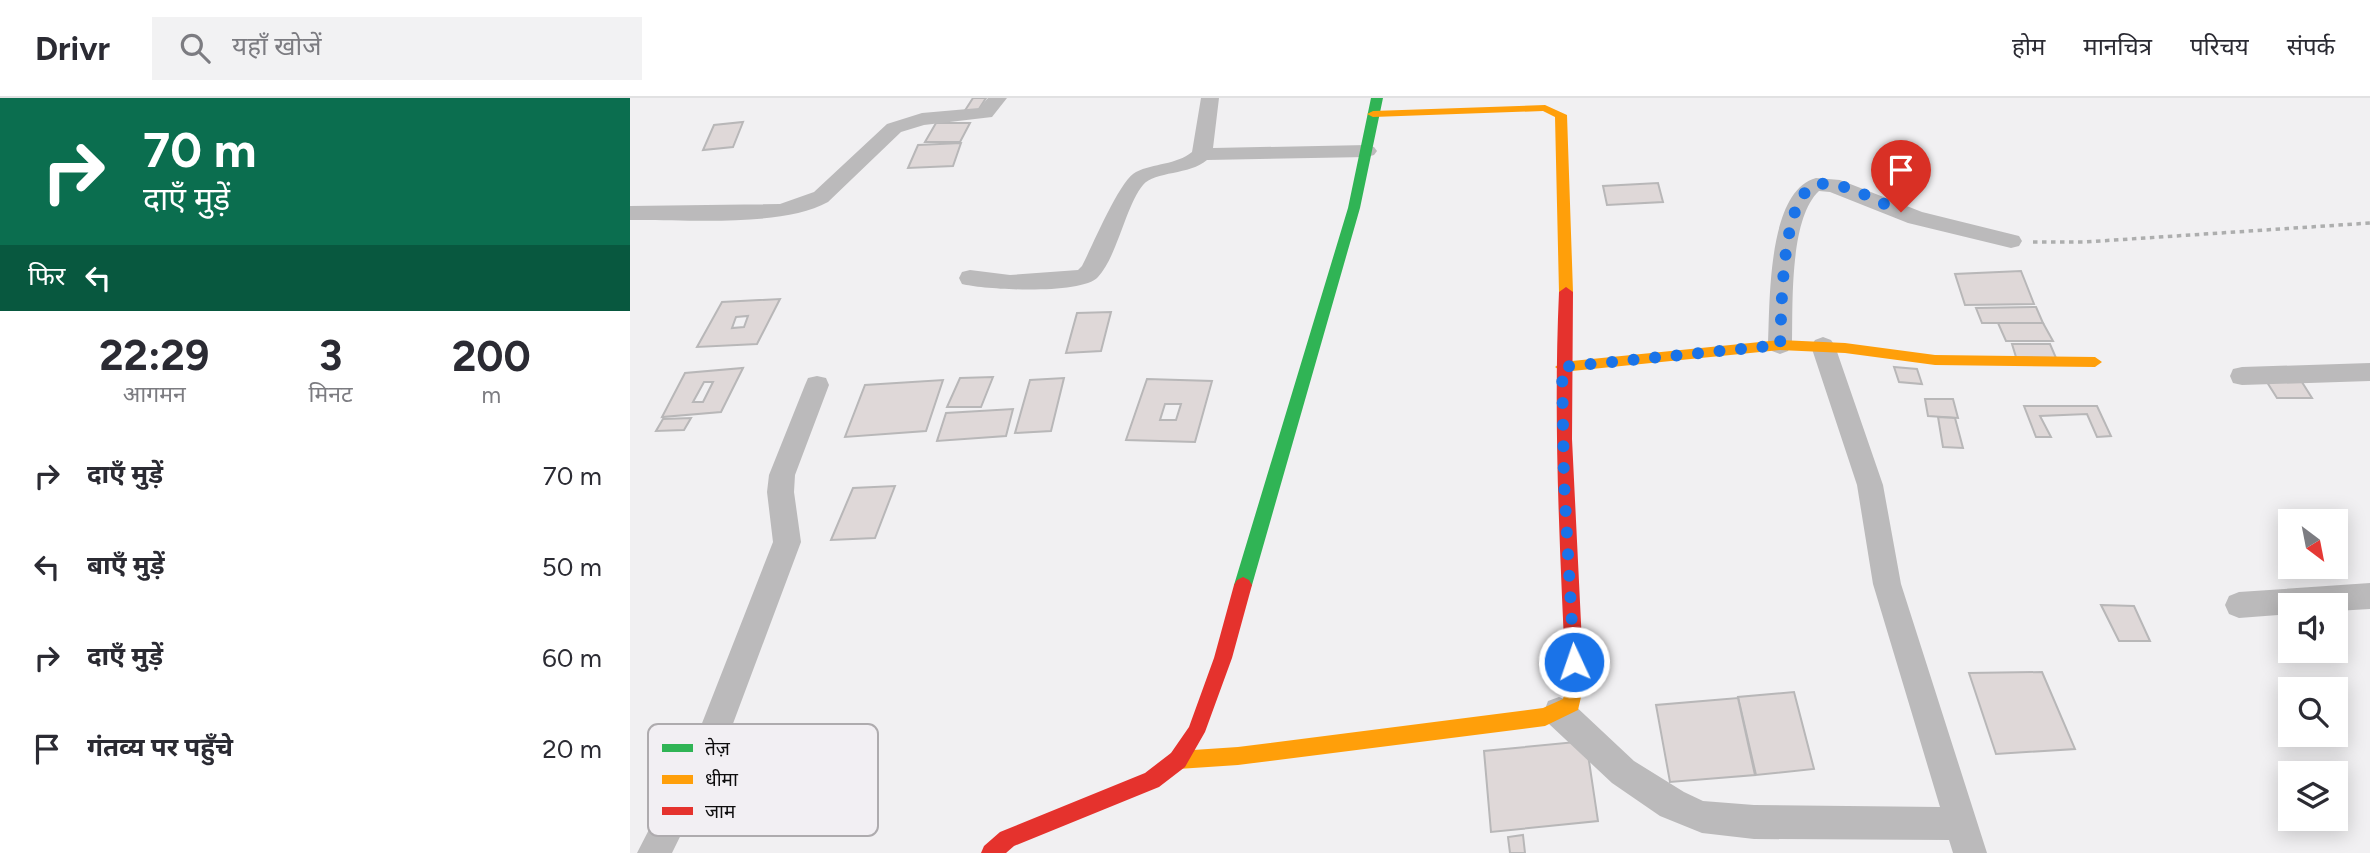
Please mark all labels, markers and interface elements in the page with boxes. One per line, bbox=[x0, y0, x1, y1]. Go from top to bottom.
search box bbox=[152, 17, 642, 80]
text: Drivr bbox=[35, 29, 110, 68]
icon: search bbox=[176, 29, 214, 67]
text: यहाँ खोजें bbox=[232, 30, 321, 62]
text: होम bbox=[2012, 32, 2045, 61]
text: मानचित्र bbox=[2083, 32, 2152, 61]
text: परिचय bbox=[2190, 32, 2249, 61]
text: संपर्क bbox=[2287, 32, 2335, 61]
text: 70 m bbox=[143, 120, 256, 179]
icon: right bbox=[28, 126, 119, 217]
pin bbox=[1871, 140, 1931, 212]
icon: arrive bbox=[1882, 151, 1920, 189]
text: दाएँ मुड़ें bbox=[143, 180, 230, 218]
icon: left bbox=[79, 259, 117, 297]
text: फिर bbox=[28, 260, 65, 292]
text: 22:29 bbox=[99, 330, 209, 381]
text: 3 bbox=[319, 330, 342, 381]
text: 200 bbox=[452, 331, 531, 382]
text: आगमन bbox=[123, 380, 186, 408]
text: मिनट bbox=[309, 380, 353, 408]
text: m bbox=[482, 381, 501, 409]
icon: right bbox=[28, 457, 66, 495]
text: दाएँ मुड़ें bbox=[87, 458, 163, 490]
text: 70 m bbox=[543, 460, 602, 492]
north arrow bbox=[2278, 509, 2348, 579]
map controls bbox=[2278, 509, 2348, 831]
icon: left bbox=[28, 548, 66, 586]
text: बाएँ मुड़ें bbox=[87, 549, 164, 581]
text: 50 m bbox=[542, 551, 602, 583]
button: sound bbox=[2278, 593, 2348, 663]
position arrow bbox=[1537, 625, 1611, 699]
icon: right bbox=[28, 639, 66, 677]
text: दाएँ मुड़ें bbox=[87, 640, 163, 672]
text: 60 m bbox=[542, 642, 602, 674]
button: search bbox=[2278, 677, 2348, 747]
legend bbox=[648, 724, 878, 836]
icon: arrive bbox=[28, 730, 66, 768]
text: गंतव्य पर पहुँचे bbox=[87, 731, 233, 763]
text: 20 m bbox=[542, 733, 602, 765]
text: तेज़ bbox=[705, 737, 731, 760]
button: layers bbox=[2278, 761, 2348, 831]
text: धीमा bbox=[705, 768, 739, 791]
text: जाम bbox=[705, 800, 736, 823]

